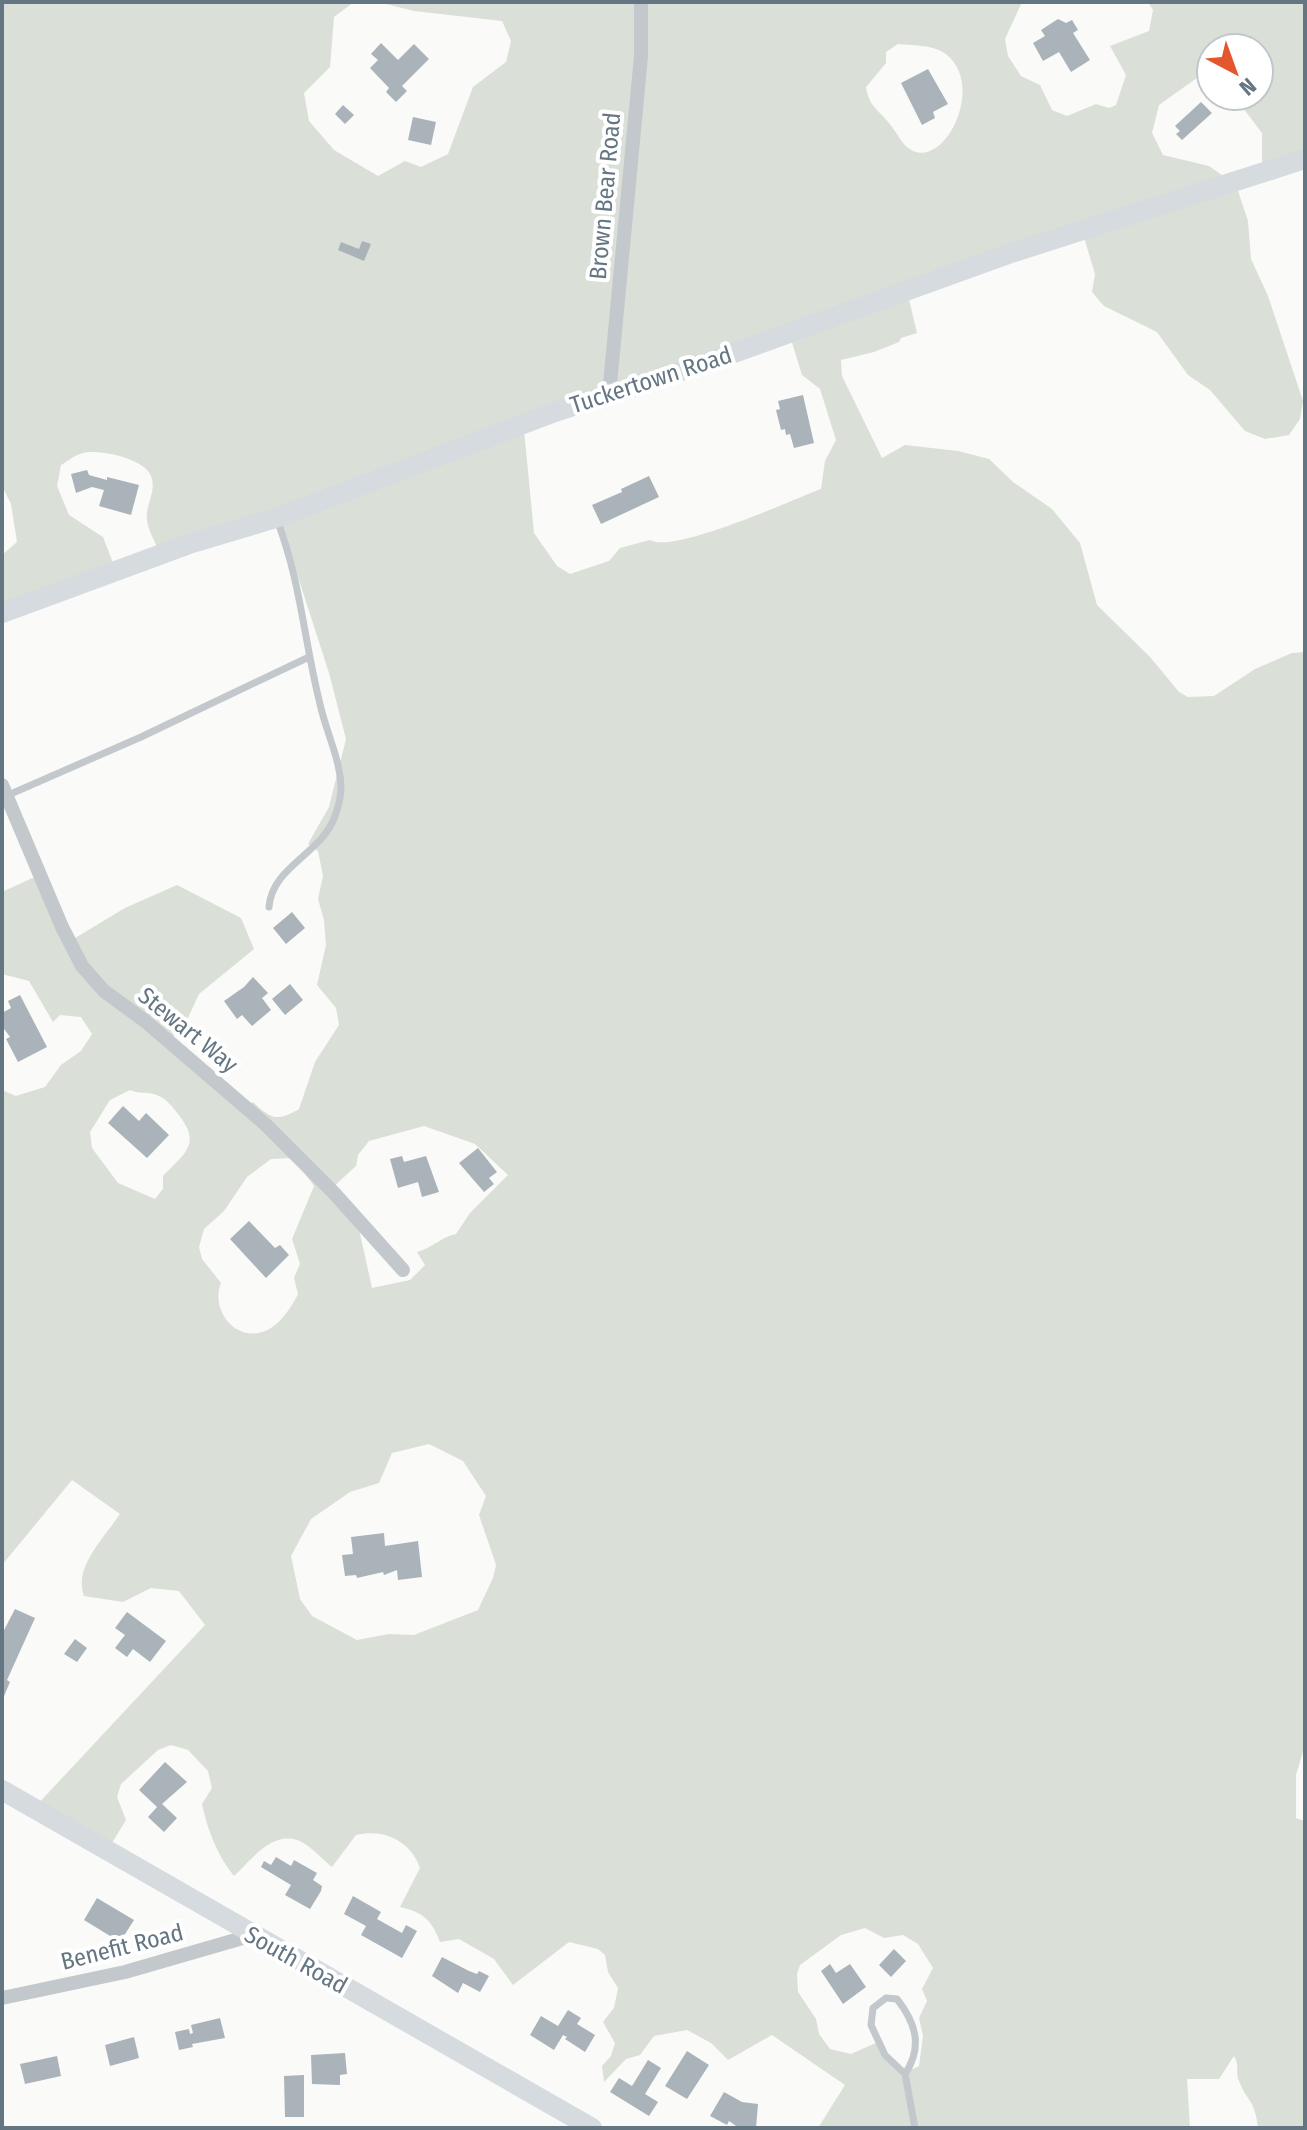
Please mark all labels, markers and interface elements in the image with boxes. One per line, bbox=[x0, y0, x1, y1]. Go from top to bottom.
north arrow bbox=[1195, 32, 1275, 112]
text: N bbox=[1234, 72, 1262, 101]
street label: Brown Bear Road bbox=[584, 111, 626, 281]
street label: Tuckertown Road bbox=[567, 341, 735, 419]
street label: Stewart Way bbox=[133, 981, 244, 1079]
street label: Benefit Road bbox=[58, 1918, 186, 1976]
street label: South Road bbox=[240, 1920, 352, 2000]

